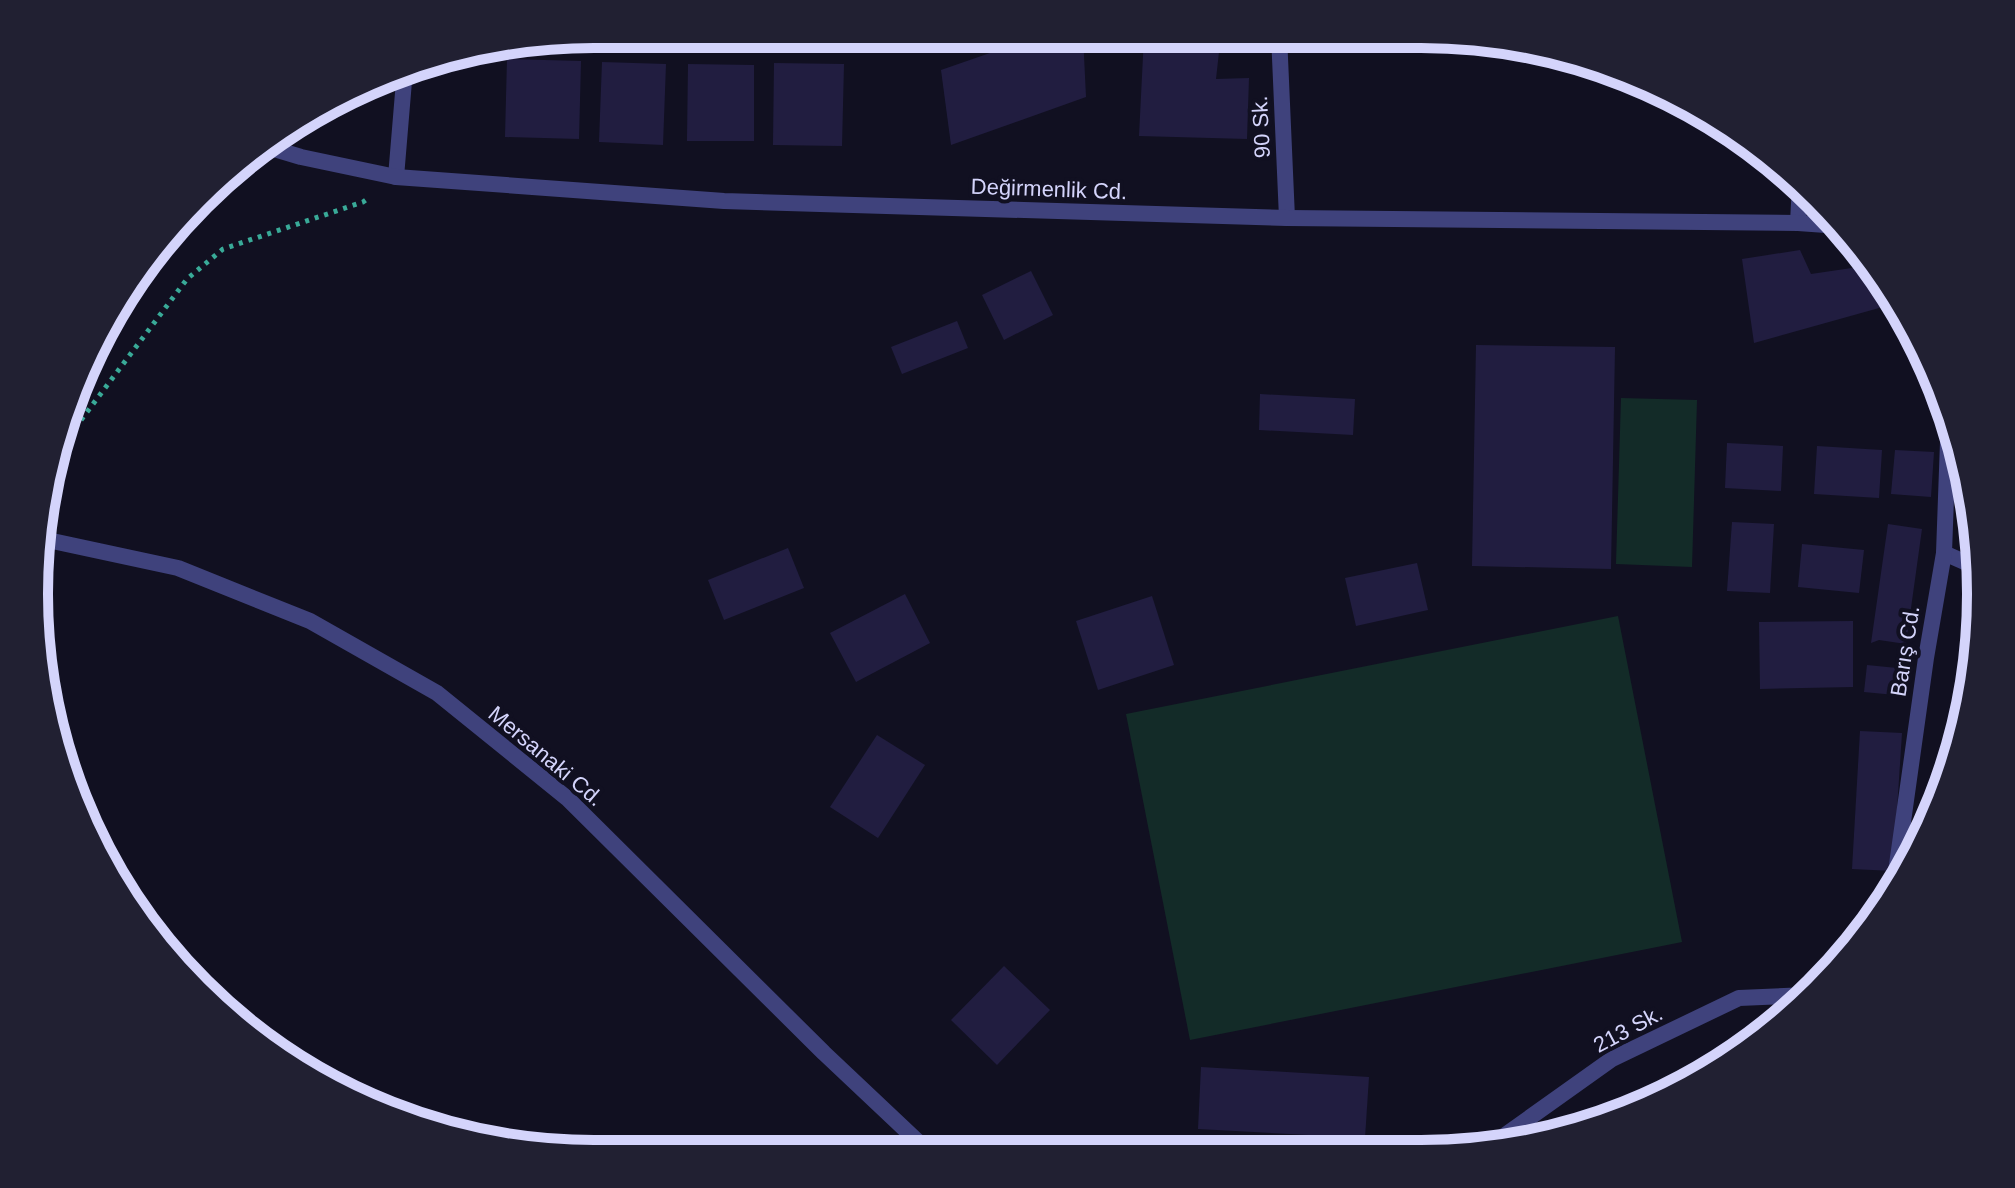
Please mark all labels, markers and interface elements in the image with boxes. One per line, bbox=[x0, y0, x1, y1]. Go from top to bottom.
street label: 90 Sk. bbox=[1247, 95, 1275, 159]
street label: Değirmenlik Cd. bbox=[970, 174, 1128, 204]
street label: Barış Cd. bbox=[1885, 604, 1925, 698]
street label: Mersanaki Cd. bbox=[484, 701, 608, 811]
street label: 213 Sk. bbox=[1589, 1000, 1667, 1058]

